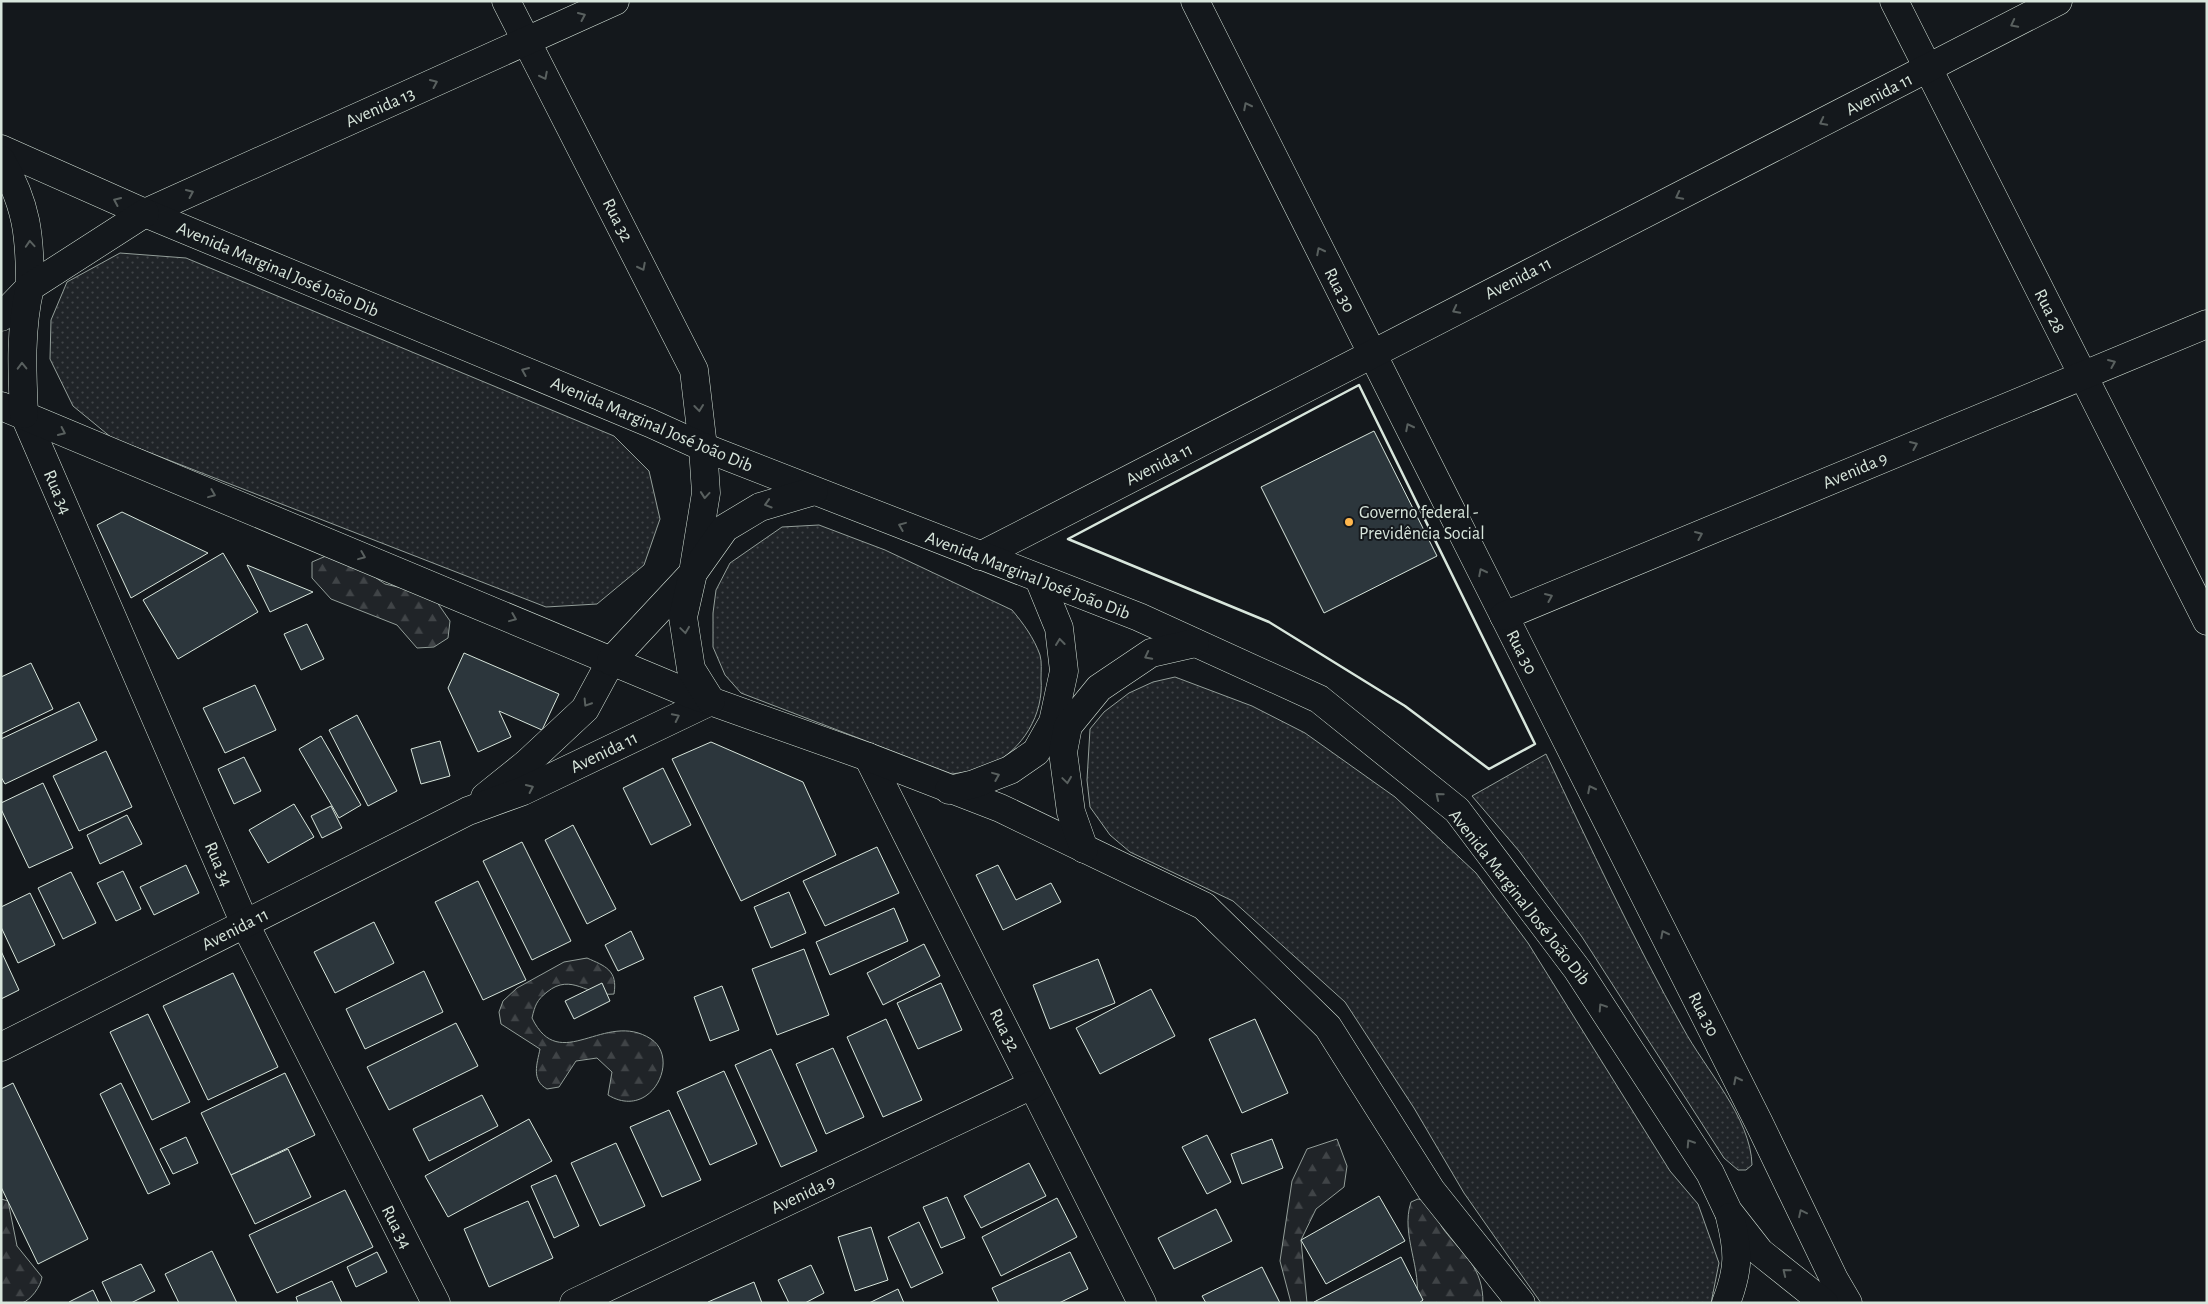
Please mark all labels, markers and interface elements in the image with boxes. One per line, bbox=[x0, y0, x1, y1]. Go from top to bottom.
one-way arrow bbox=[577, 12, 586, 23]
one-way arrow bbox=[2011, 18, 2020, 28]
street label: Avenida 11 bbox=[1843, 70, 1916, 119]
one-way arrow bbox=[538, 71, 548, 80]
one-way arrow bbox=[429, 79, 438, 90]
street label: Avenida 13 bbox=[343, 85, 418, 131]
one-way arrow bbox=[1243, 102, 1253, 111]
one-way arrow bbox=[1819, 116, 1828, 126]
one-way arrow bbox=[185, 189, 194, 200]
one-way arrow bbox=[1675, 190, 1684, 200]
one-way arrow bbox=[113, 196, 122, 207]
street label: Rua 32 bbox=[599, 196, 636, 245]
street label: Avenida Marginal José João Dib bbox=[174, 219, 381, 321]
one-way arrow bbox=[24, 240, 35, 248]
one-way arrow bbox=[1316, 247, 1326, 256]
street label: Avenida 11 bbox=[1482, 254, 1555, 303]
one-way arrow bbox=[636, 262, 646, 271]
street label: Rua 30 bbox=[1320, 265, 1358, 315]
street label: Rua 28 bbox=[2030, 287, 2068, 336]
one-way arrow bbox=[1452, 304, 1461, 314]
one-way arrow bbox=[2107, 359, 2116, 369]
one-way arrow bbox=[16, 361, 27, 369]
one-way arrow bbox=[521, 366, 530, 377]
street label: Avenida Marginal José João Dib bbox=[548, 374, 755, 476]
one-way arrow bbox=[693, 404, 703, 413]
one-way arrow bbox=[1405, 423, 1415, 432]
one-way arrow bbox=[57, 426, 66, 436]
street label: Avenida 11 bbox=[1123, 440, 1196, 489]
one-way arrow bbox=[1909, 441, 1918, 452]
street label: Avenida 9 bbox=[1820, 449, 1890, 493]
street label: Rua 34 bbox=[40, 468, 75, 517]
one-way arrow bbox=[207, 488, 216, 499]
one-way arrow bbox=[700, 492, 711, 500]
one-way arrow bbox=[764, 499, 772, 509]
place label: Governo federal - Previdência Social bbox=[1359, 504, 1485, 543]
marker: Governo federal - Previdência Social bbox=[1343, 516, 1355, 528]
one-way arrow bbox=[898, 521, 907, 532]
street label: Avenida Marginal José João Dib bbox=[923, 529, 1132, 623]
one-way arrow bbox=[1694, 530, 1703, 541]
one-way arrow bbox=[358, 551, 366, 561]
one-way arrow bbox=[1478, 569, 1488, 578]
one-way arrow bbox=[1544, 593, 1553, 604]
one-way arrow bbox=[508, 612, 517, 623]
one-way arrow bbox=[680, 626, 690, 635]
street label: Rua 30 bbox=[1502, 627, 1540, 677]
one-way arrow bbox=[1056, 638, 1066, 647]
one-way arrow bbox=[1145, 650, 1154, 660]
one-way arrow bbox=[584, 698, 594, 707]
one-way arrow bbox=[671, 713, 680, 724]
street label: Avenida 11 bbox=[568, 729, 641, 777]
one-way arrow bbox=[991, 771, 1000, 782]
one-way arrow bbox=[1061, 776, 1071, 784]
one-way arrow bbox=[525, 783, 534, 794]
one-way arrow bbox=[1587, 785, 1597, 794]
one-way arrow bbox=[1436, 794, 1445, 802]
street label: Avenida Marginal José João Dib bbox=[1445, 806, 1593, 989]
street label: Rua 34 bbox=[201, 840, 236, 889]
street label: Avenida 11 bbox=[199, 905, 272, 954]
one-way arrow bbox=[1660, 931, 1670, 940]
street label: Rua 30 bbox=[1684, 989, 1722, 1039]
one-way arrow bbox=[1599, 1003, 1608, 1013]
street label: Rua 32 bbox=[986, 1006, 1023, 1055]
one-way arrow bbox=[1733, 1076, 1743, 1085]
one-way arrow bbox=[1687, 1140, 1697, 1149]
street label: Avenida 9 bbox=[769, 1172, 838, 1218]
street label: Rua 34 bbox=[378, 1203, 415, 1252]
one-way arrow bbox=[1798, 1209, 1808, 1218]
one-way arrow bbox=[1783, 1270, 1792, 1278]

